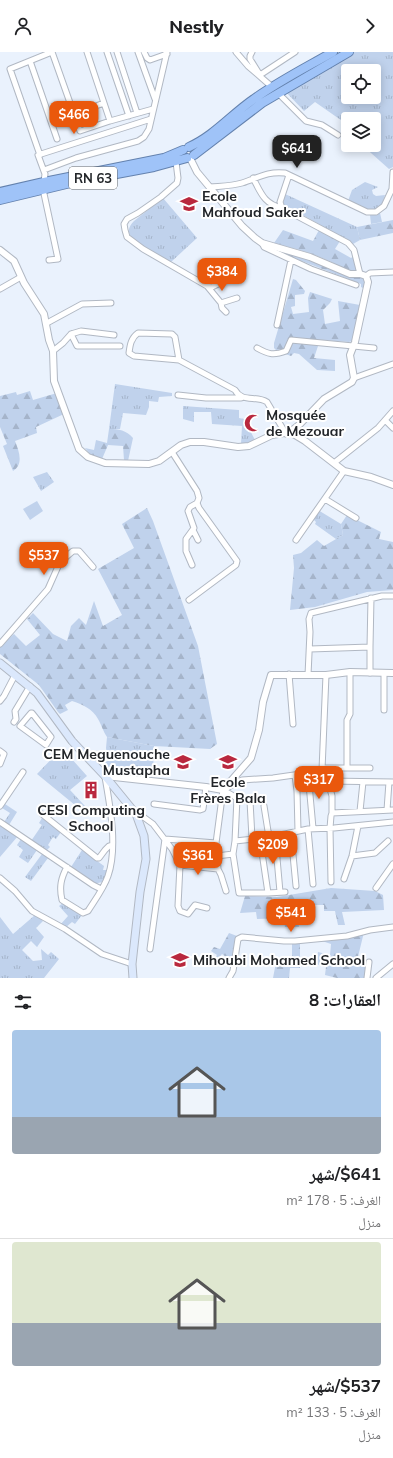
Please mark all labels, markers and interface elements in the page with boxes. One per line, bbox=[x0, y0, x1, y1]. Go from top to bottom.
icon: person bbox=[12, 15, 34, 37]
text: Nestly bbox=[169, 15, 224, 38]
icon: forward bbox=[359, 15, 381, 37]
map controls bbox=[341, 64, 381, 152]
button: locate bbox=[341, 64, 381, 104]
pin: $466 bbox=[50, 101, 98, 135]
text: $466 bbox=[58, 106, 90, 122]
button: layers bbox=[341, 112, 381, 152]
pin: $641 bbox=[273, 135, 321, 169]
text: $641 bbox=[281, 140, 313, 156]
road number: RN 63 bbox=[69, 167, 117, 189]
place label: Ecole Mahfoud Saker bbox=[202, 187, 304, 221]
school or university icon: Ecole Mahfoud Saker bbox=[179, 194, 199, 214]
pin: $384 bbox=[198, 258, 246, 292]
text: $384 bbox=[206, 263, 238, 279]
place label: Mosquée de Mezouar bbox=[266, 406, 344, 440]
mosque icon: Mosquée de Mezouar bbox=[243, 413, 263, 433]
pin: $537 bbox=[20, 542, 68, 576]
text: $537 bbox=[28, 547, 60, 563]
place label: CEM Meguenouche Mustapha bbox=[43, 745, 170, 779]
school or university icon: CEM Meguenouche Mustapha bbox=[173, 752, 193, 772]
school or university icon: Ecole Frères Bala bbox=[218, 752, 238, 772]
pin: $317 bbox=[295, 766, 343, 800]
text: $317 bbox=[303, 771, 335, 787]
place label: Ecole Frères Bala bbox=[190, 773, 266, 807]
building icon: CESI Computing School bbox=[81, 780, 101, 800]
place label: CESI Computing School bbox=[37, 801, 145, 835]
pin: $209 bbox=[249, 831, 297, 865]
text: $209 bbox=[257, 836, 289, 852]
pin: $361 bbox=[174, 842, 222, 876]
text: $361 bbox=[182, 847, 214, 863]
pin: $541 bbox=[267, 899, 315, 933]
text: $541 bbox=[275, 904, 307, 920]
school or university icon: Mihoubi Mohamed School bbox=[170, 950, 190, 970]
place label: Mihoubi Mohamed School bbox=[193, 951, 365, 969]
text: العقارات: 8 bbox=[309, 989, 381, 1010]
icon: filters bbox=[12, 991, 34, 1013]
icon: home bbox=[161, 1056, 233, 1128]
text: $641/شهر bbox=[309, 1163, 381, 1184]
text: الغرف: 5 · 178 m² bbox=[286, 1192, 381, 1208]
text: منزل bbox=[358, 1214, 381, 1230]
icon: home bbox=[161, 1268, 233, 1340]
text: $537/شهر bbox=[309, 1375, 381, 1396]
text: الغرف: 5 · 133 m² bbox=[286, 1404, 381, 1420]
text: منزل bbox=[358, 1426, 381, 1442]

